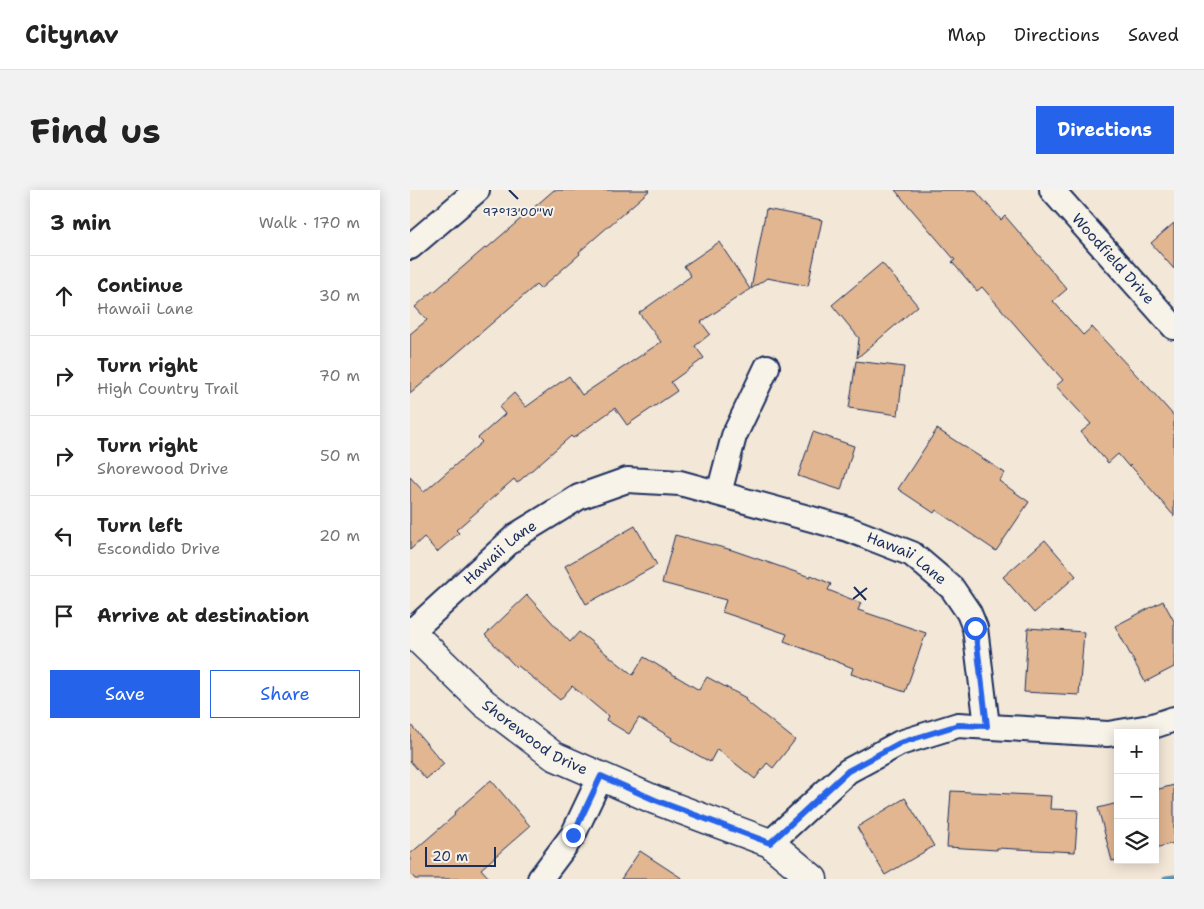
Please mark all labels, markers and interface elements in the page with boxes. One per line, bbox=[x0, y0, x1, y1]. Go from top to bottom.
text: Citynav bbox=[25, 19, 119, 51]
text: Map bbox=[948, 23, 986, 47]
text: Directions bbox=[1014, 23, 1100, 47]
text: Saved bbox=[1128, 23, 1179, 47]
button: Directions bbox=[1036, 106, 1174, 154]
text: Find us bbox=[30, 107, 161, 154]
text: 97°13'00"W bbox=[483, 204, 553, 220]
text: 3 min bbox=[50, 209, 111, 237]
street label: Woodfield Drive bbox=[1067, 209, 1159, 308]
text: Walk · 170 m bbox=[259, 212, 360, 233]
text: Continue bbox=[97, 273, 183, 298]
icon: ahead bbox=[50, 282, 78, 310]
text: 30 m bbox=[319, 285, 360, 306]
text: Hawaii Lane bbox=[97, 298, 193, 319]
text: Turn right bbox=[97, 353, 198, 378]
icon: right bbox=[50, 362, 78, 390]
text: 70 m bbox=[319, 365, 360, 386]
text: High Country Trail bbox=[97, 378, 239, 399]
text: Turn right bbox=[97, 433, 198, 458]
icon: right bbox=[50, 442, 78, 470]
text: 50 m bbox=[320, 445, 360, 466]
text: Shorewood Drive bbox=[97, 458, 229, 479]
text: Turn left bbox=[97, 513, 183, 538]
street label: Hawaii Lane bbox=[459, 515, 540, 589]
icon: left bbox=[50, 522, 78, 550]
text: 20 m bbox=[319, 525, 360, 546]
street label: Hawaii Lane bbox=[864, 527, 951, 589]
text: Escondido Drive bbox=[97, 538, 220, 559]
icon: arrive bbox=[50, 602, 78, 630]
text: Arrive at destination bbox=[97, 603, 309, 628]
route start bbox=[964, 617, 987, 640]
button: Save bbox=[50, 670, 200, 718]
button: Share bbox=[210, 670, 360, 718]
street label: Shorewood Drive bbox=[478, 695, 591, 779]
map controls bbox=[1114, 729, 1159, 864]
button: + bbox=[1114, 729, 1159, 774]
button: − bbox=[1114, 774, 1159, 819]
button: layers bbox=[1114, 819, 1159, 864]
route end bbox=[562, 824, 585, 847]
scale bar bbox=[425, 844, 496, 867]
text: 20 m bbox=[432, 847, 468, 865]

